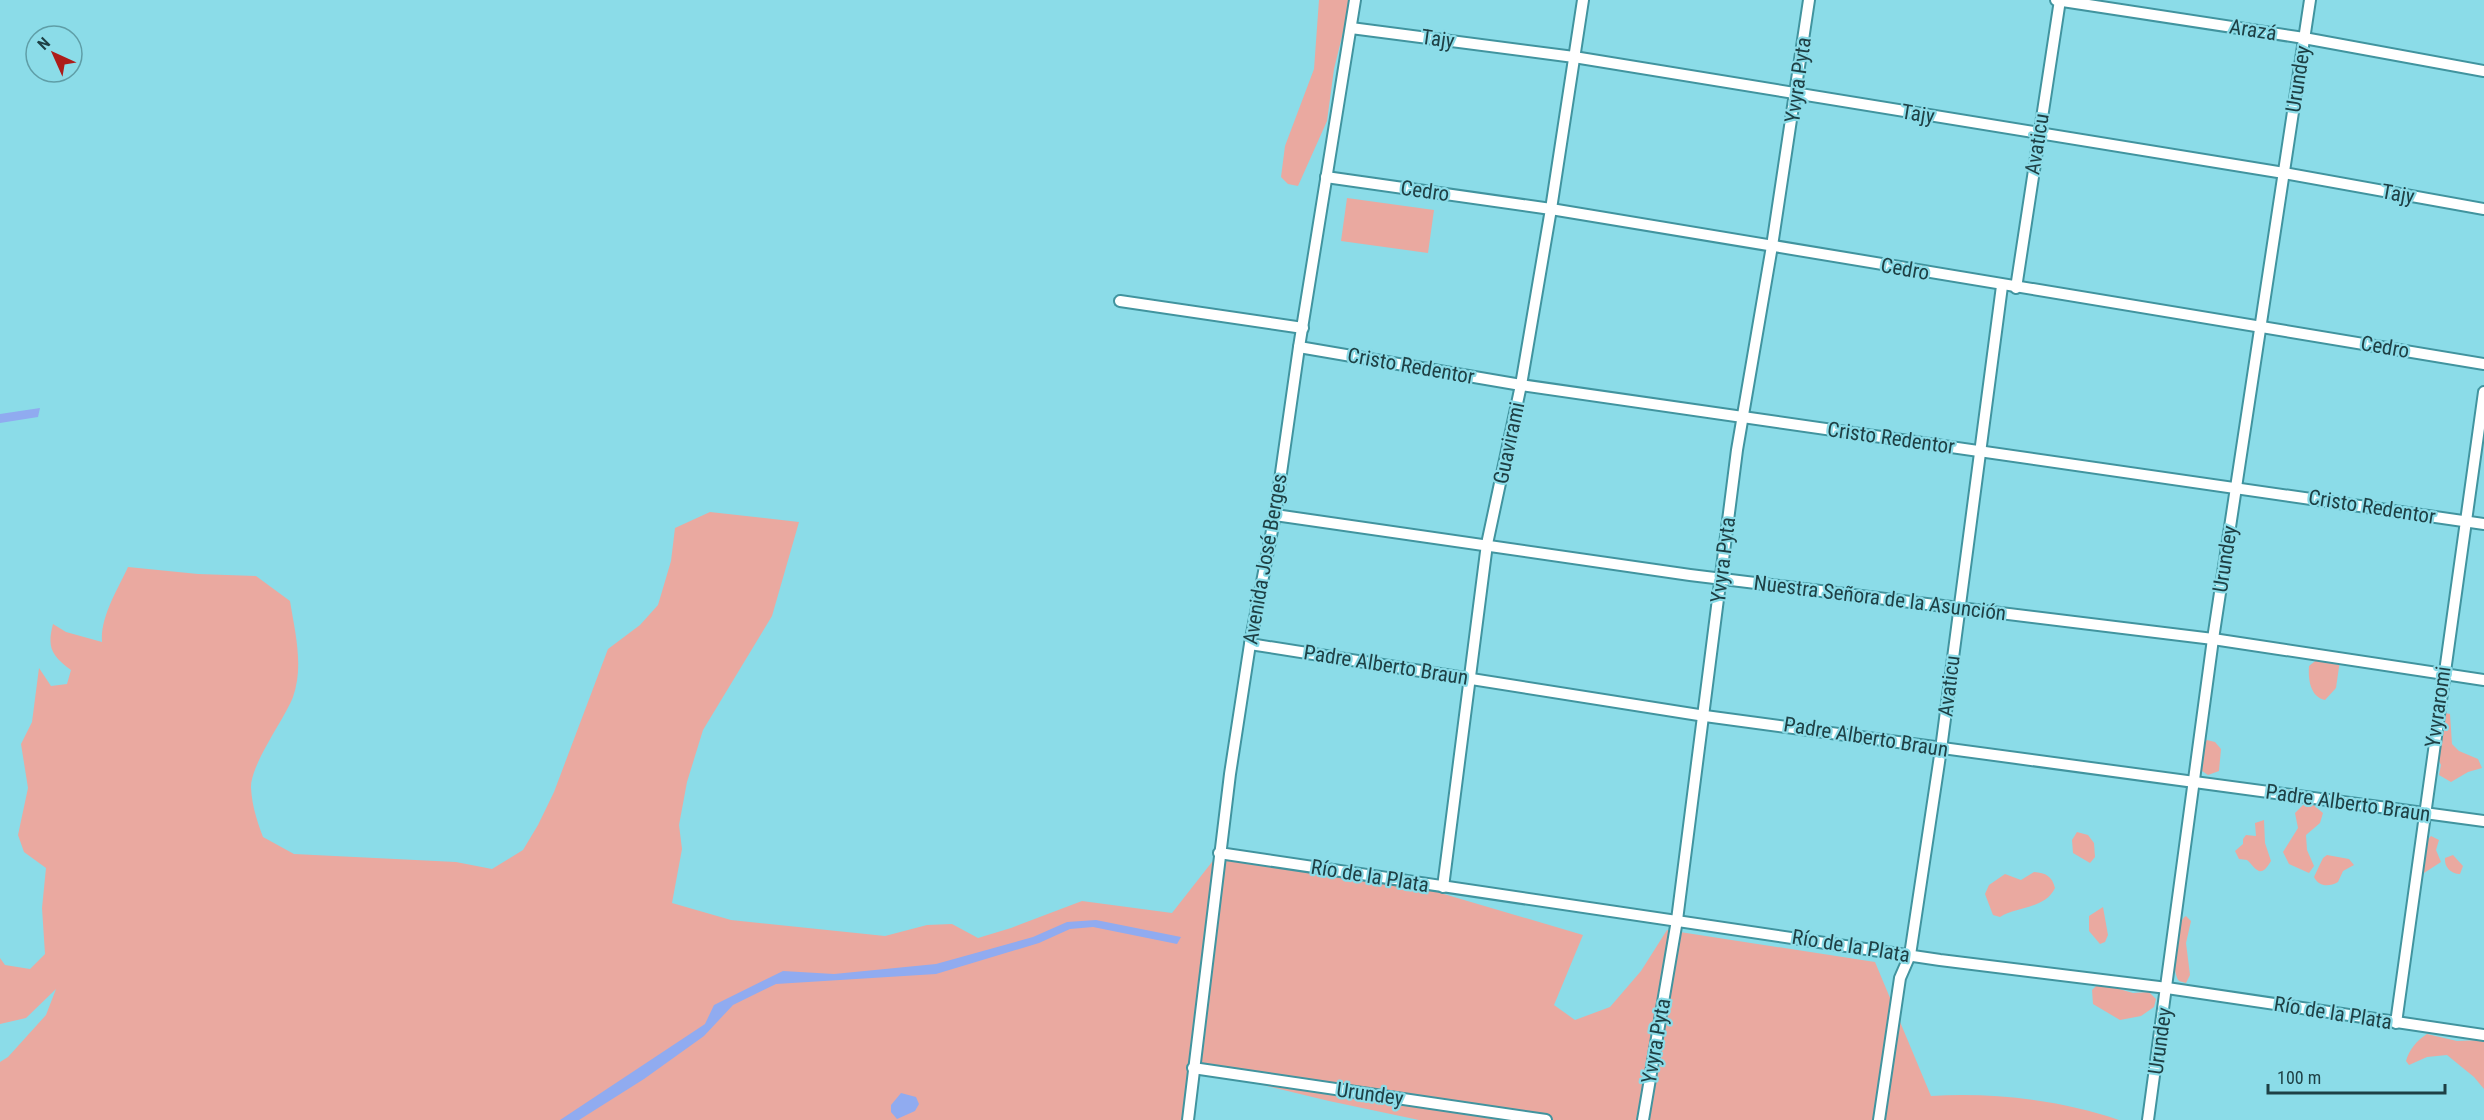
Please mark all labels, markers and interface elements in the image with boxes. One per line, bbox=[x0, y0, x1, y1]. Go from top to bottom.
street label: Arazá bbox=[2228, 14, 2278, 46]
north arrow bbox=[24, 24, 84, 84]
street label: Tajy bbox=[1420, 25, 1456, 53]
text: N bbox=[34, 34, 54, 54]
street label: Yvyra Pyta bbox=[1780, 36, 1816, 124]
street label: Urundey bbox=[2281, 44, 2315, 114]
street label: Tajy bbox=[1900, 100, 1937, 128]
street label: Avaticu bbox=[2020, 112, 2054, 176]
street label: Cedro bbox=[1399, 176, 1451, 206]
street label: Tajy bbox=[2380, 179, 2417, 209]
street label: Cedro bbox=[1879, 253, 1931, 285]
street label: Cedro bbox=[2359, 331, 2411, 363]
street label: Cristo Redentor bbox=[1346, 343, 1476, 389]
street label: Guavirami bbox=[1489, 400, 1529, 486]
street label: Cristo Redentor bbox=[1826, 417, 1956, 459]
street label: Avenida José Berges bbox=[1238, 472, 1292, 646]
street label: Cristo Redentor bbox=[2307, 485, 2437, 529]
street label: Yvyra Pyta bbox=[1706, 516, 1740, 604]
street label: Urundey bbox=[2208, 524, 2242, 594]
street label: Nuestra Señora de la Asunción bbox=[1752, 571, 2008, 625]
street label: Padre Alberto Braun bbox=[1302, 640, 1470, 690]
street label: Avaticu bbox=[1933, 654, 1965, 718]
street label: Yvyraromi bbox=[2420, 665, 2456, 749]
street label: Padre Alberto Braun bbox=[1782, 712, 1950, 762]
street label: Padre Alberto Braun bbox=[2264, 780, 2432, 826]
street label: Río de la Plata bbox=[1309, 855, 1431, 897]
street label: Río de la Plata bbox=[1790, 925, 1912, 967]
street label: Río de la Plata bbox=[2272, 992, 2394, 1034]
street label: Yvyra Pyta bbox=[1637, 996, 1675, 1086]
street label: Urundey bbox=[2143, 1006, 2177, 1076]
scale bar bbox=[2268, 1057, 2445, 1095]
text: 100 m bbox=[2277, 1067, 2321, 1088]
street label: Urundey bbox=[1335, 1077, 1405, 1111]

